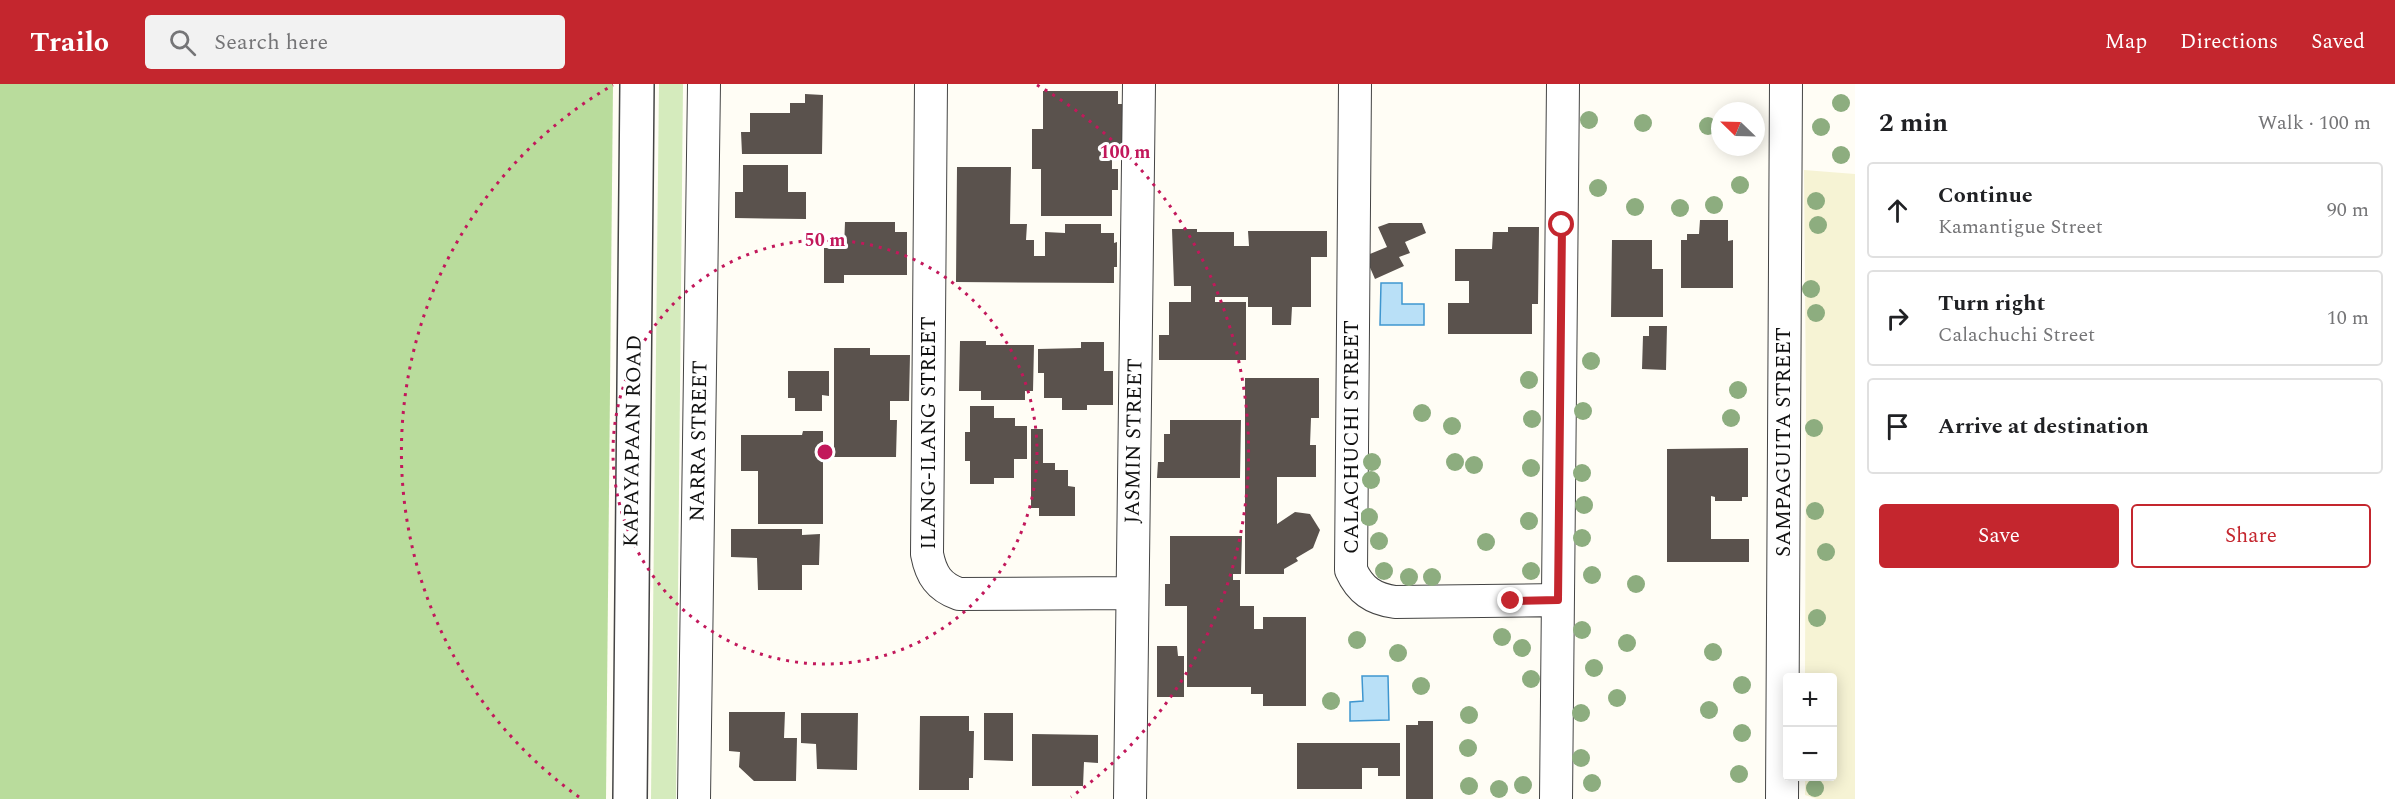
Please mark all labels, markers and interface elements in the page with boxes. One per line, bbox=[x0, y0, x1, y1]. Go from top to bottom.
search box bbox=[145, 15, 565, 69]
text: Trailo bbox=[30, 21, 109, 64]
icon: search bbox=[166, 26, 199, 59]
text: Search here bbox=[214, 26, 328, 59]
text: Map bbox=[2105, 26, 2147, 58]
text: Directions bbox=[2180, 26, 2278, 58]
text: Saved bbox=[2311, 26, 2365, 58]
north arrow bbox=[1711, 102, 1765, 156]
text: 2 min bbox=[1879, 103, 1948, 143]
text: Walk · 100 m bbox=[2258, 108, 2371, 138]
text: 100 m bbox=[1099, 139, 1151, 166]
text: Continue bbox=[1938, 179, 2033, 212]
icon: ahead bbox=[1881, 194, 1914, 227]
text: 90 m bbox=[2327, 195, 2369, 225]
route start bbox=[1548, 211, 1574, 237]
text: Kamantigue Street bbox=[1938, 212, 2103, 242]
text: 50 m bbox=[805, 227, 845, 254]
text: Turn right bbox=[1938, 287, 2045, 320]
icon: right bbox=[1881, 302, 1914, 335]
text: 10 m bbox=[2327, 303, 2369, 333]
street label: ILANG-ILANG STREET bbox=[913, 316, 945, 550]
street label: CALACHUCHI STREET bbox=[1336, 320, 1368, 554]
text: Calachuchi Street bbox=[1938, 320, 2095, 350]
street label: SAMPAGUITA STREET bbox=[1768, 327, 1800, 557]
street label: KAPAYAPAAN ROAD bbox=[615, 335, 651, 547]
street label: JASMIN STREET bbox=[1117, 358, 1151, 524]
street label: NARRA STREET bbox=[682, 360, 716, 522]
icon: arrive bbox=[1881, 410, 1914, 443]
text: Arrive at destination bbox=[1938, 410, 2149, 443]
centre of rings bbox=[815, 442, 835, 462]
button: Save bbox=[1879, 504, 2119, 568]
button: Share bbox=[2131, 504, 2371, 568]
route end bbox=[1497, 587, 1523, 613]
map controls bbox=[1783, 673, 1837, 781]
button: + bbox=[1783, 673, 1837, 727]
button: − bbox=[1783, 727, 1837, 781]

